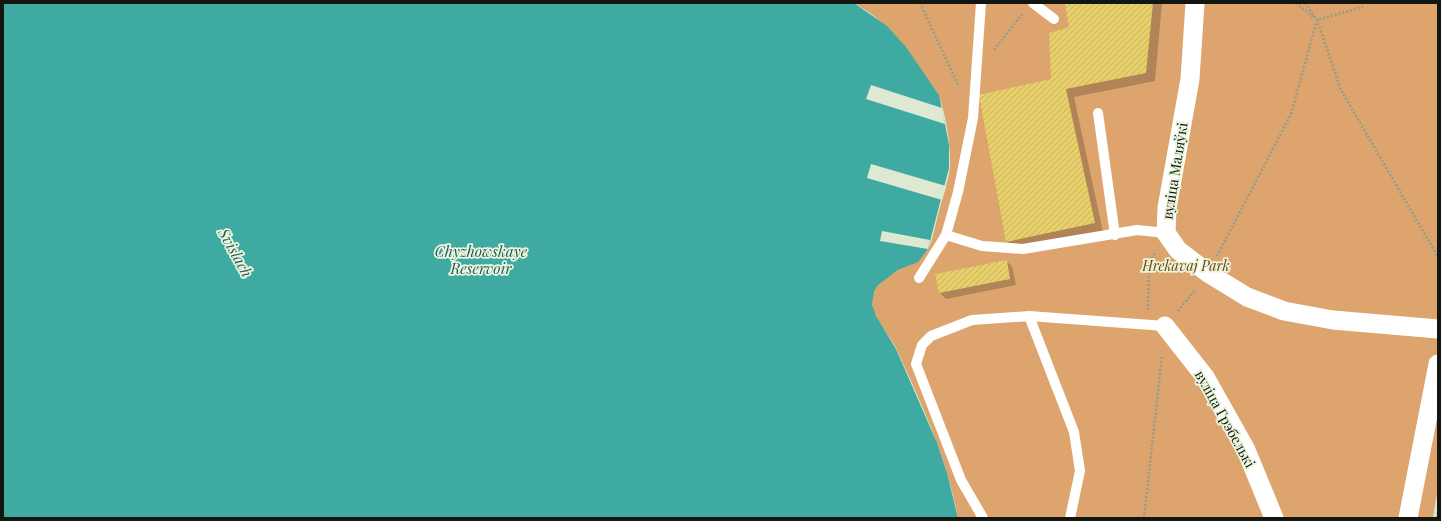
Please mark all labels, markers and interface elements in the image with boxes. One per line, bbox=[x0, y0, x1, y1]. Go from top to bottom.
street label: вуліца Маляўкі bbox=[1157, 121, 1192, 221]
water label: Svislach bbox=[214, 224, 257, 281]
water label: Chyzhowskaye Reservoir bbox=[435, 241, 528, 278]
park label: Hrekavaj Park bbox=[1141, 256, 1230, 275]
street label: вуліца Грэбелькі bbox=[1191, 367, 1260, 471]

